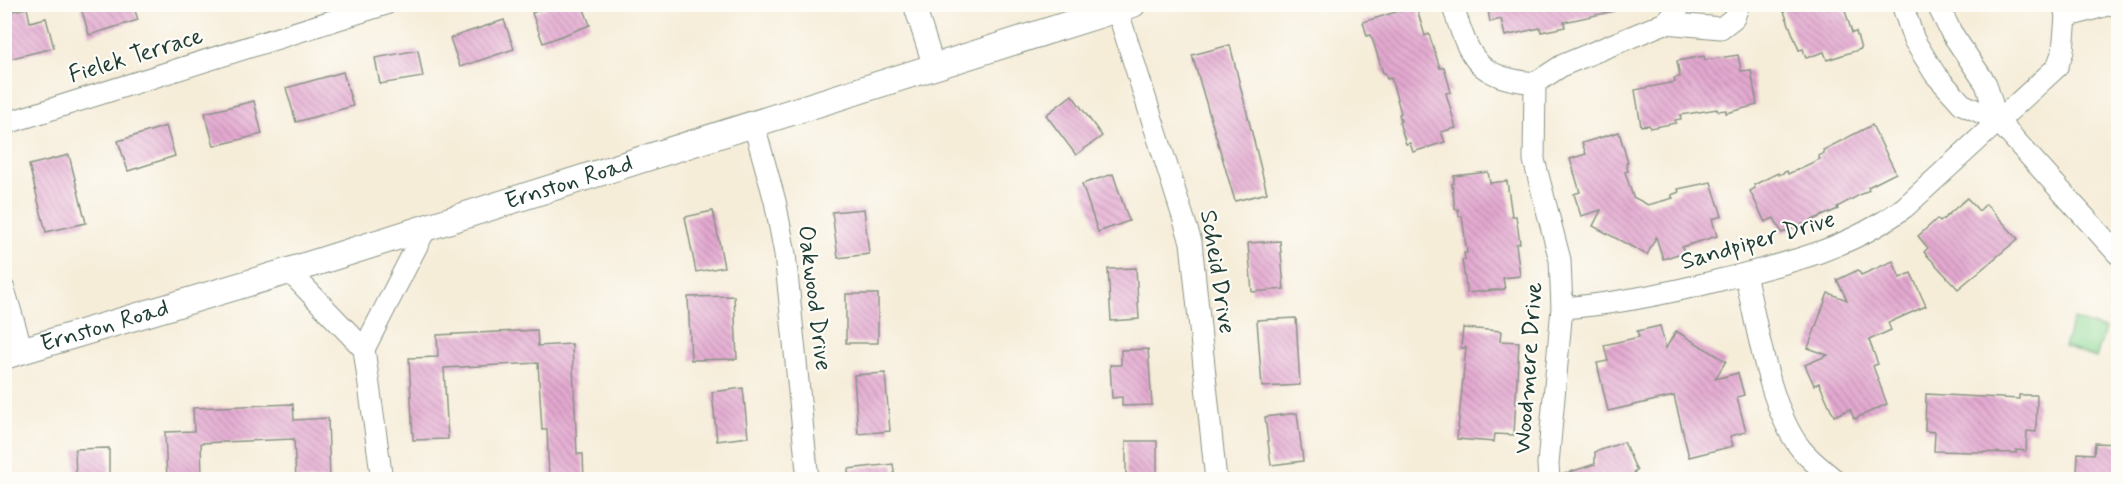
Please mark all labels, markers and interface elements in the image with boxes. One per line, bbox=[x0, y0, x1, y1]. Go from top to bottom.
street label: Fielek Terrace bbox=[65, 21, 207, 91]
street label: Ernston Road bbox=[501, 148, 637, 217]
street label: Sandpiper Drive bbox=[1677, 204, 1839, 278]
street label: Scheid Drive bbox=[1192, 208, 1242, 336]
street label: Oakwood Drive bbox=[790, 223, 838, 373]
street label: Woodmere Drive bbox=[1508, 281, 1550, 455]
street label: Ernston Road bbox=[37, 292, 172, 360]

